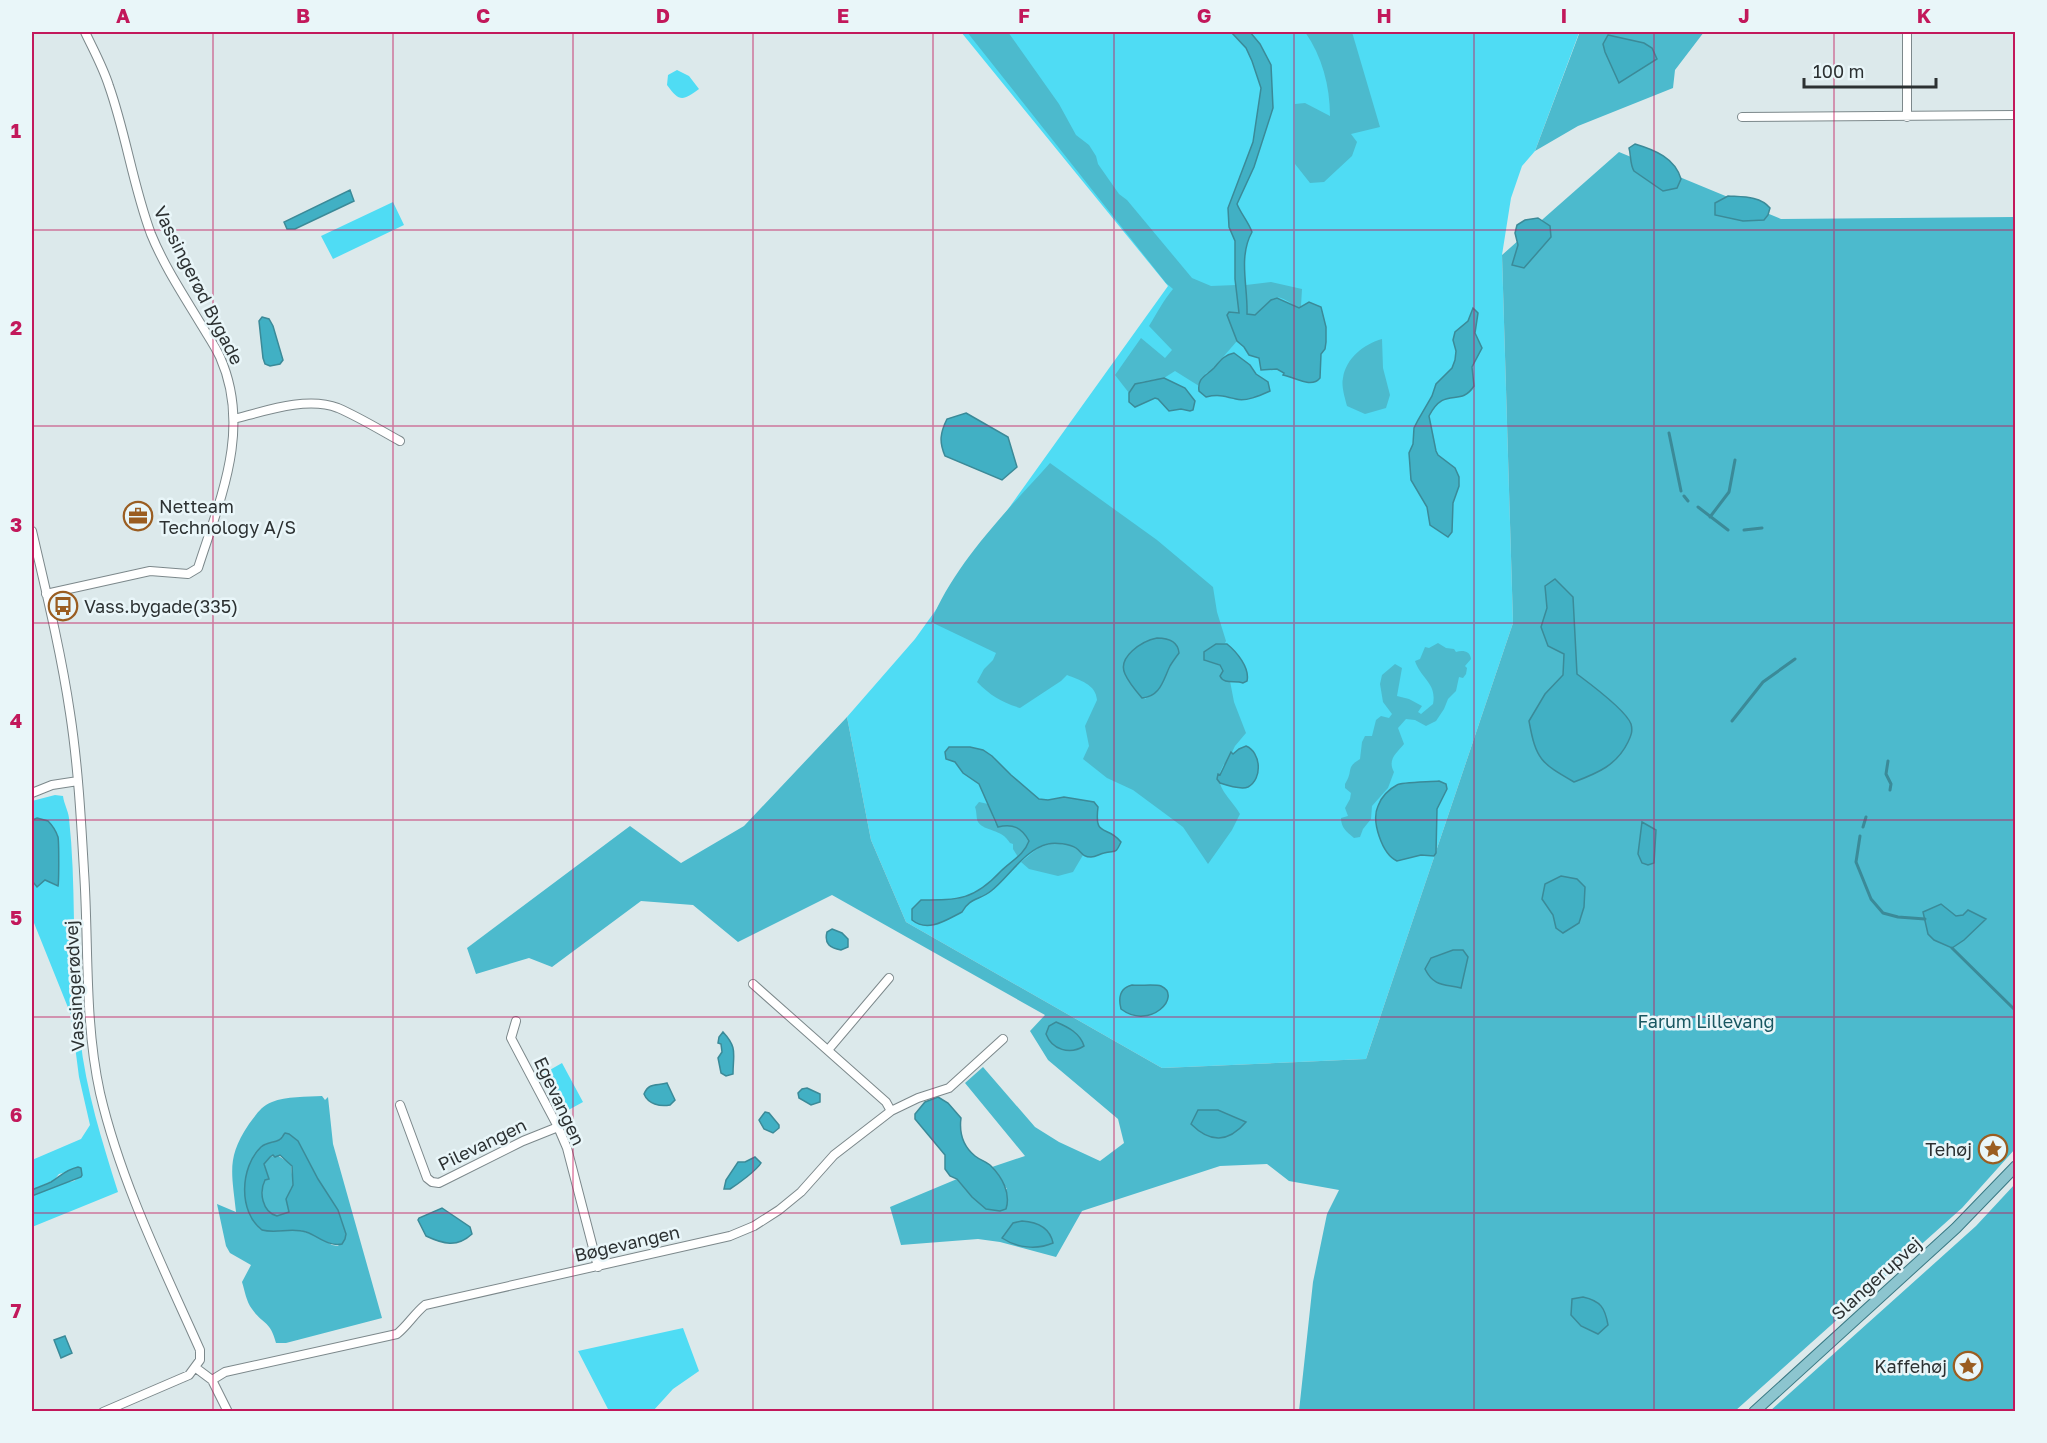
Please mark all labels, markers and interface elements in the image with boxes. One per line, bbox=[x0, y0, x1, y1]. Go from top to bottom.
text: A bbox=[116, 3, 130, 27]
text: B bbox=[296, 3, 310, 27]
text: C bbox=[476, 3, 490, 27]
text: D bbox=[656, 3, 670, 27]
text: E bbox=[837, 3, 849, 27]
text: F bbox=[1018, 3, 1030, 27]
text: G bbox=[1197, 3, 1211, 27]
text: H bbox=[1376, 3, 1392, 27]
text: I bbox=[1561, 3, 1567, 27]
text: J bbox=[1738, 3, 1750, 27]
text: K bbox=[1917, 3, 1932, 27]
scale bar bbox=[1804, 51, 1936, 89]
text: 100 m bbox=[1813, 60, 1864, 82]
text: 1 bbox=[11, 118, 21, 142]
street label: Vassingerød Bygade bbox=[149, 202, 249, 368]
text: 2 bbox=[10, 315, 22, 339]
place label: Netteam Technology A/S bbox=[159, 495, 296, 538]
office icon: Netteam Technology A/S bbox=[122, 500, 154, 532]
text: 3 bbox=[10, 512, 22, 536]
bus stop icon: Vass.bygade(335) bbox=[47, 590, 79, 622]
place label: Vass.bygade(335) bbox=[84, 595, 238, 617]
text: 4 bbox=[10, 708, 22, 732]
text: 5 bbox=[10, 905, 22, 929]
street label: Vassingerødvej bbox=[60, 920, 88, 1052]
park label: Farum Lillevang bbox=[1637, 1010, 1775, 1032]
street label: Egevangen bbox=[530, 1053, 590, 1149]
text: 6 bbox=[10, 1102, 22, 1126]
street label: Pilevangen bbox=[434, 1113, 530, 1175]
place icon: Tehøj bbox=[1977, 1133, 2009, 1165]
place label: Tehøj bbox=[1925, 1138, 1972, 1160]
street label: Bøgevangen bbox=[572, 1220, 682, 1266]
street label: Slangerupvej bbox=[1826, 1232, 1926, 1324]
text: 7 bbox=[11, 1298, 22, 1322]
place icon: Kaffehøj bbox=[1952, 1350, 1984, 1382]
place label: Kaffehøj bbox=[1874, 1355, 1947, 1377]

